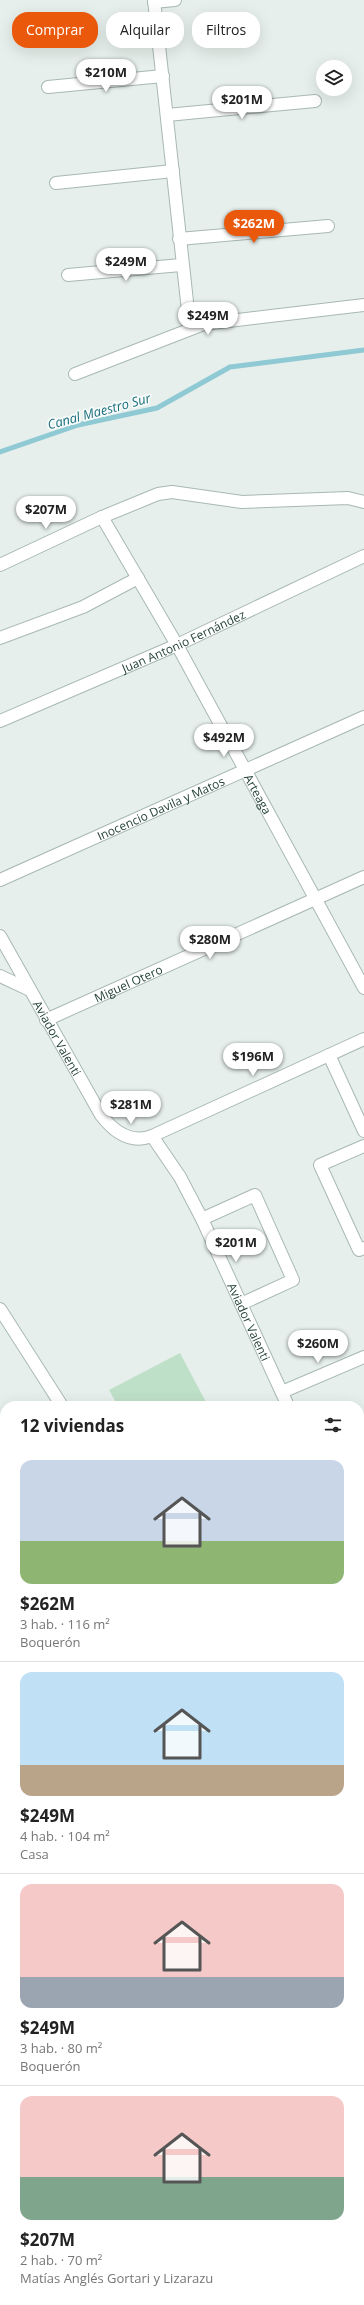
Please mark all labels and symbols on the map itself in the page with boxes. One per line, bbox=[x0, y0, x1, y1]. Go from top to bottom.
pin: $210M bbox=[78, 59, 134, 93]
pin: $201M bbox=[214, 86, 270, 120]
pin: $262M bbox=[226, 210, 282, 244]
pin: $249M bbox=[98, 248, 154, 282]
pin: $249M bbox=[180, 302, 236, 336]
water label: Canal Maestro Sur bbox=[45, 388, 153, 433]
pin: $207M bbox=[18, 496, 74, 530]
street label: Juan Antonio Fernández bbox=[118, 605, 248, 677]
pin: $492M bbox=[196, 724, 252, 758]
street label: Arteaga bbox=[240, 771, 276, 817]
street label: Inocencio Davila y Matos bbox=[94, 772, 227, 844]
pin: $280M bbox=[182, 926, 238, 960]
street label: Miguel Otero bbox=[91, 960, 165, 1006]
street label: Aviador Valenti bbox=[29, 997, 86, 1079]
pin: $196M bbox=[225, 1043, 281, 1077]
pin: $281M bbox=[103, 1091, 159, 1125]
pin: $201M bbox=[208, 1229, 264, 1263]
street label: Aviador Valenti bbox=[224, 1280, 274, 1363]
pin: $260M bbox=[290, 1330, 346, 1364]

